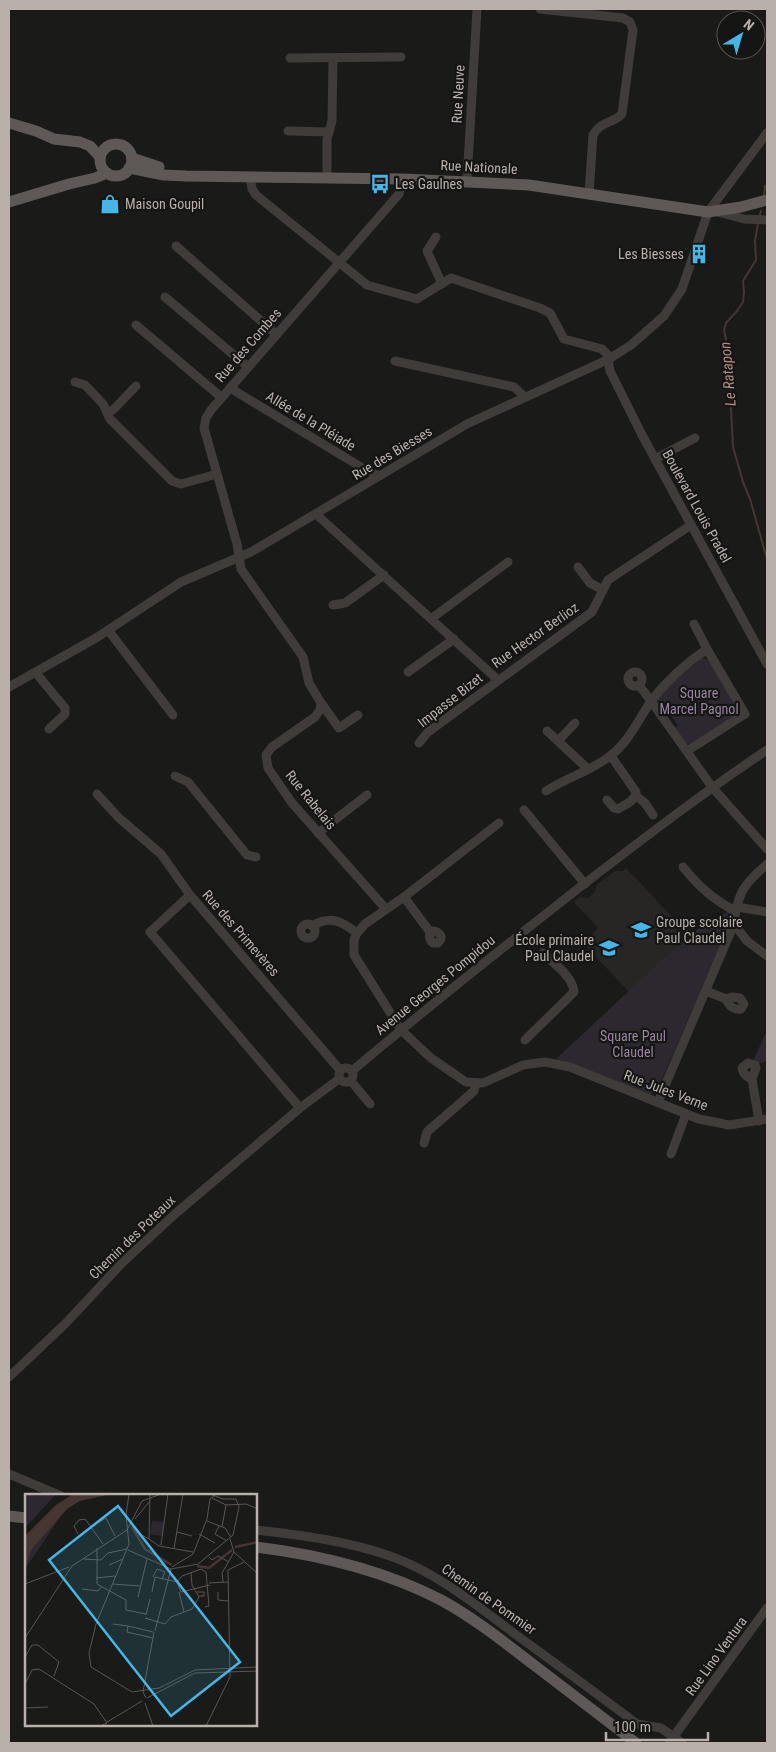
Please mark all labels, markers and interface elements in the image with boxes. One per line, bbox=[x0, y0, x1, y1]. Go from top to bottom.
north arrow bbox=[716, 10, 766, 60]
text: N bbox=[741, 16, 757, 34]
street label: Rue Neuve bbox=[448, 64, 468, 124]
street label: Rue Nationale bbox=[440, 157, 518, 177]
bus stop icon: Les Gaulnes bbox=[369, 173, 391, 195]
place label: Les Gaulnes bbox=[395, 176, 463, 192]
shop icon: Maison Goupil bbox=[99, 193, 121, 215]
place label: Maison Goupil bbox=[125, 196, 204, 212]
building icon: Les Biesses bbox=[688, 243, 710, 265]
place label: Les Biesses bbox=[618, 246, 684, 262]
street label: Rue des Combes bbox=[212, 305, 284, 385]
water label: Le Ratapon bbox=[716, 341, 740, 407]
street label: Allée de la Pléiade bbox=[263, 388, 359, 454]
street label: Rue des Biesses bbox=[349, 423, 435, 483]
street label: Boulevard Louis Pradel bbox=[659, 447, 735, 565]
street label: Rue Hector Berlioz bbox=[489, 599, 581, 671]
street label: Impasse Bizet bbox=[414, 670, 486, 730]
park label: Square Marcel Pagnol bbox=[659, 685, 739, 717]
street label: Rue Rabelais bbox=[282, 767, 340, 833]
street label: Rue des Primevères bbox=[199, 887, 283, 979]
place label: Groupe scolaire Paul Claudel bbox=[656, 914, 743, 946]
school or university icon: Groupe scolaire Paul Claudel bbox=[630, 919, 652, 941]
place label: École primaire Paul Claudel bbox=[515, 931, 594, 964]
street label: Avenue Georges Pompidou bbox=[372, 932, 498, 1038]
school or university icon: École primaire Paul Claudel bbox=[598, 937, 620, 959]
park label: Square Paul Claudel bbox=[600, 1028, 666, 1060]
street label: Rue Jules Verne bbox=[622, 1067, 711, 1113]
street label: Chemin des Poteaux bbox=[86, 1192, 178, 1282]
inset map bbox=[25, 1494, 258, 1727]
street label: Chemin de Pommier bbox=[439, 1560, 539, 1638]
street label: Rue Lino Ventura bbox=[682, 1614, 750, 1698]
scale bar bbox=[606, 1710, 708, 1742]
text: 100 m bbox=[614, 1718, 651, 1736]

